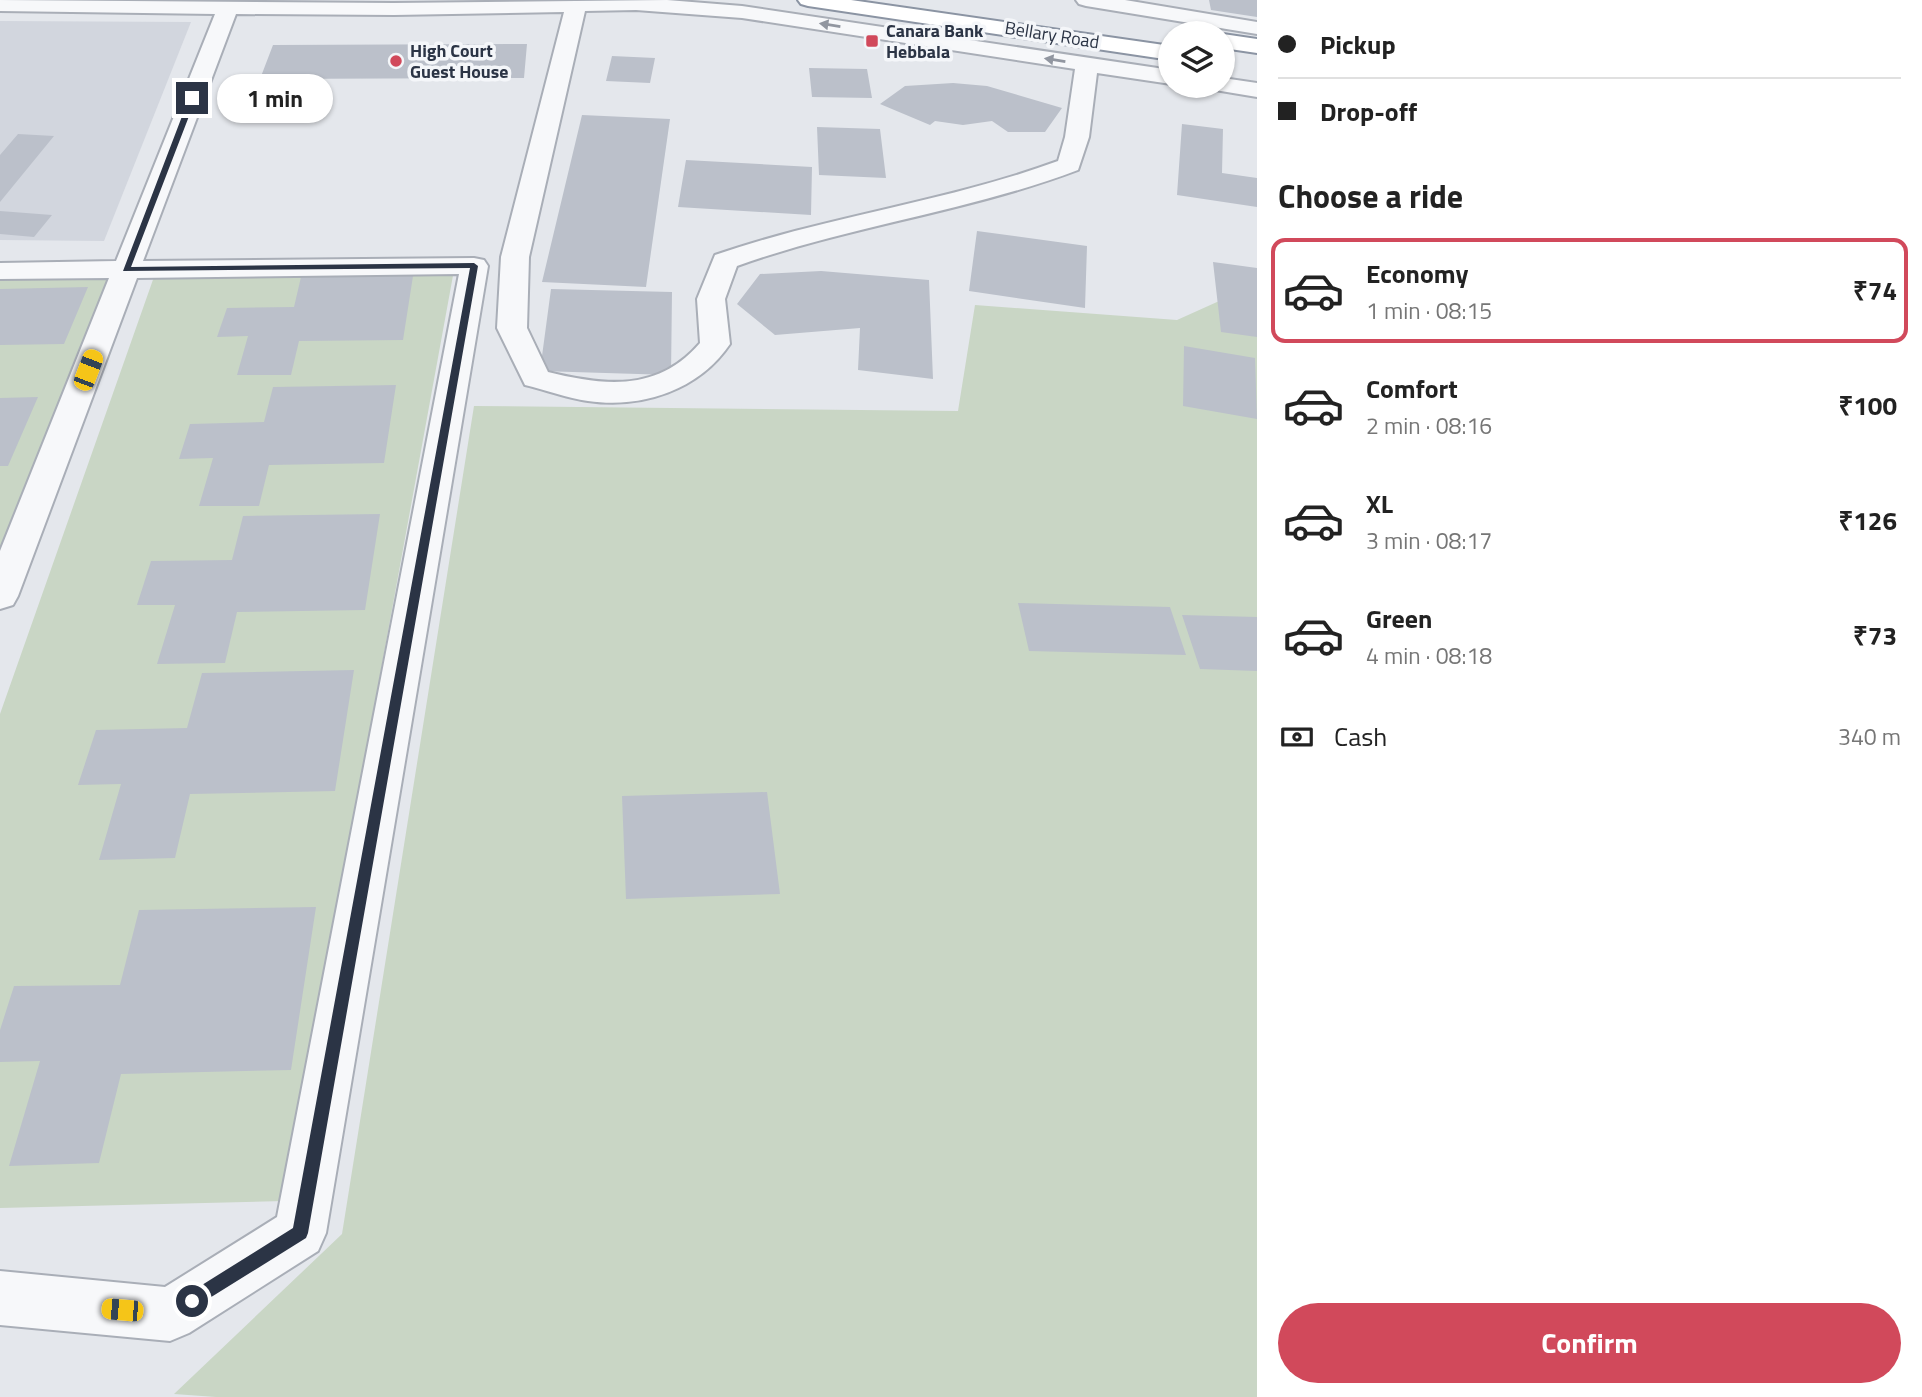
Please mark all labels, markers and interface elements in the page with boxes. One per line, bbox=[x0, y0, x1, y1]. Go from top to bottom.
street label: Bellary Road bbox=[1003, 14, 1101, 55]
place label: Canara Bank Hebbala bbox=[886, 17, 984, 65]
one-way arrow bbox=[819, 19, 841, 30]
map controls bbox=[1158, 21, 1235, 98]
button: layers bbox=[1158, 21, 1235, 98]
text: Pickup bbox=[1320, 25, 1396, 64]
marker: Canara Bank Hebbala bbox=[864, 33, 880, 49]
place label: High Court Guest House bbox=[410, 37, 508, 85]
marker: High Court Guest House bbox=[388, 53, 404, 69]
one-way arrow bbox=[1044, 54, 1066, 65]
callout: 1 min bbox=[216, 74, 332, 122]
text: 1 min bbox=[247, 81, 303, 116]
route end bbox=[176, 82, 208, 114]
text: Drop-off bbox=[1320, 92, 1417, 131]
text: Choose a ride bbox=[1278, 172, 1463, 220]
text: Economy bbox=[1366, 254, 1468, 293]
icon: car bbox=[1282, 259, 1345, 322]
text: ₹74 bbox=[1853, 271, 1897, 310]
text: 1 min · 08:15 bbox=[1366, 293, 1492, 328]
car bbox=[71, 347, 106, 393]
text: Comfort bbox=[1366, 369, 1458, 408]
icon: car bbox=[1282, 374, 1345, 437]
text: ₹100 bbox=[1838, 386, 1897, 425]
text: 2 min · 08:16 bbox=[1366, 408, 1492, 443]
text: XL bbox=[1366, 484, 1393, 523]
icon: car bbox=[1282, 489, 1345, 552]
text: ₹126 bbox=[1838, 501, 1897, 540]
text: 3 min · 08:17 bbox=[1366, 523, 1492, 558]
text: Green bbox=[1366, 599, 1432, 638]
icon: car bbox=[1282, 604, 1345, 667]
text: ₹73 bbox=[1853, 616, 1897, 655]
text: 4 min · 08:18 bbox=[1366, 638, 1492, 673]
text: Cash bbox=[1334, 717, 1387, 756]
icon: cash bbox=[1278, 718, 1316, 756]
text: 340 m bbox=[1838, 719, 1901, 754]
route start bbox=[176, 1285, 208, 1317]
car bbox=[101, 1298, 144, 1322]
button: Confirm bbox=[1278, 1303, 1901, 1383]

